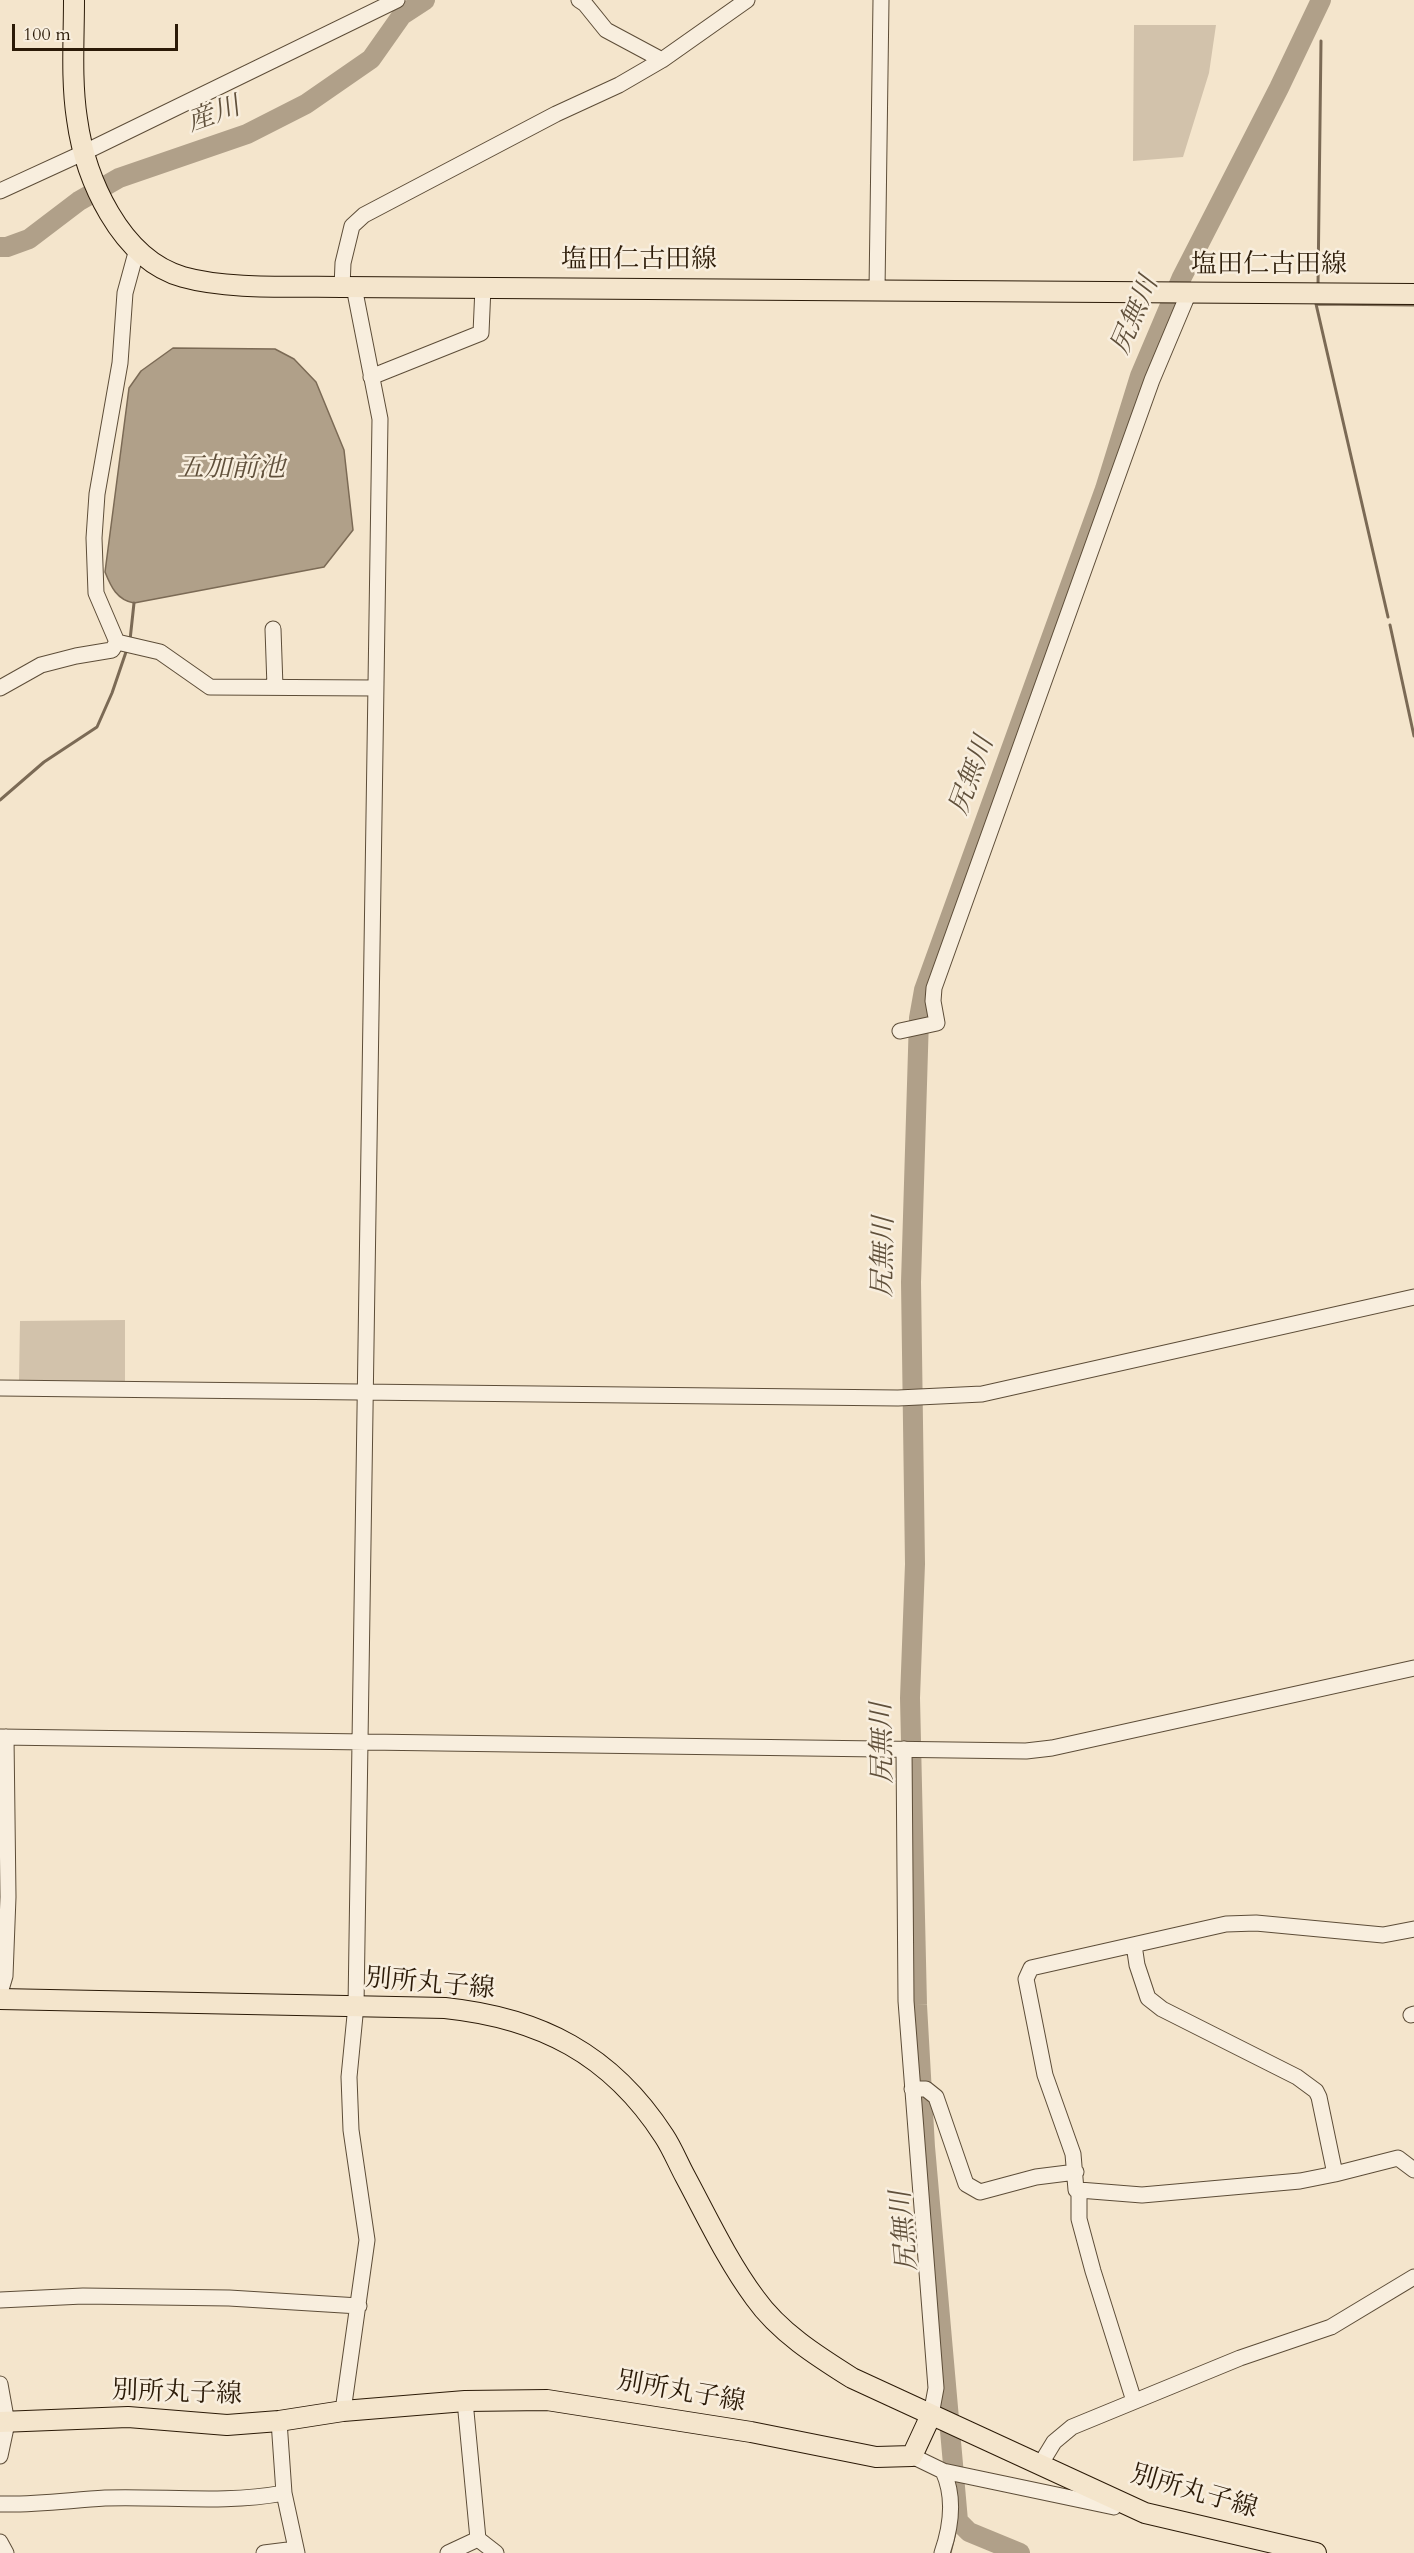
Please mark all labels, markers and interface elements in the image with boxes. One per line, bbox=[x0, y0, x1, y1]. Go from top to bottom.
scale bar bbox=[15, 12, 182, 50]
text: 100 m bbox=[23, 22, 71, 47]
water label: 産川 bbox=[183, 92, 245, 140]
street label: 塩田仁古田線 bbox=[561, 245, 717, 277]
street label: 塩田仁古田線 bbox=[1191, 250, 1347, 282]
water label: 尻無川 bbox=[1105, 272, 1167, 360]
water label: 五加前池 bbox=[177, 454, 285, 486]
water label: 尻無川 bbox=[944, 732, 1002, 820]
water label: 尻無川 bbox=[868, 1216, 902, 1298]
water label: 尻無川 bbox=[867, 1702, 901, 1784]
street label: 別所丸子線 bbox=[364, 1964, 496, 2006]
water label: 尻無川 bbox=[886, 2189, 926, 2273]
street label: 別所丸子線 bbox=[614, 2366, 748, 2420]
street label: 別所丸子線 bbox=[111, 2376, 243, 2412]
street label: 別所丸子線 bbox=[1127, 2460, 1261, 2526]

